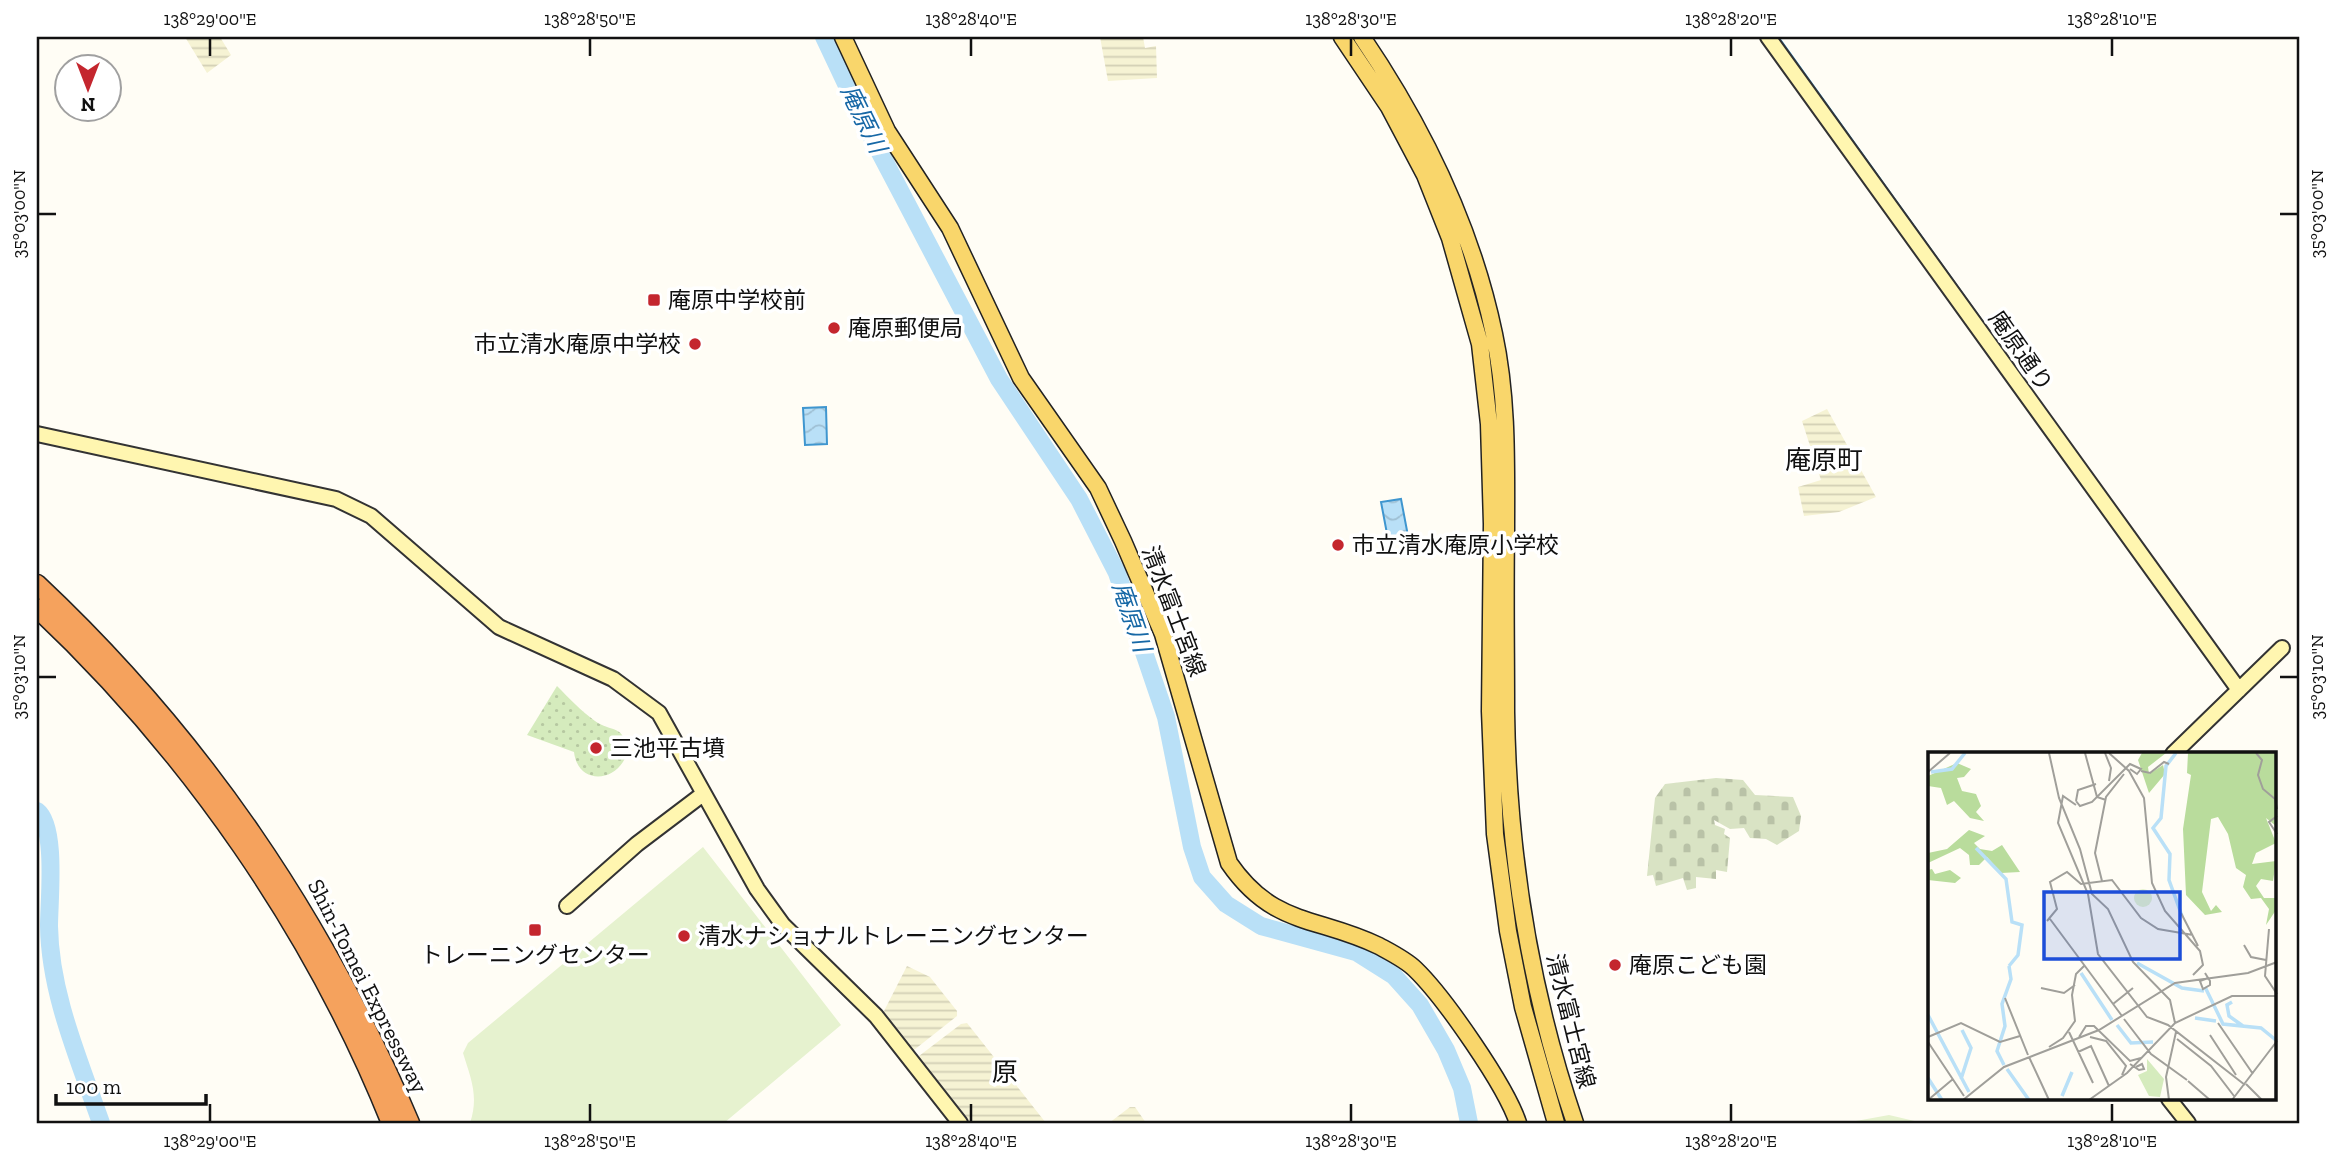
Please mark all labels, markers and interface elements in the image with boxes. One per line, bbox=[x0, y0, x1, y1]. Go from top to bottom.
text: 138°29'00"E bbox=[164, 8, 256, 30]
text: 138°28'50"E bbox=[544, 8, 636, 30]
text: 138°28'40"E bbox=[925, 8, 1017, 30]
text: 138°28'30"E bbox=[1305, 8, 1397, 30]
text: 138°28'20"E bbox=[1685, 8, 1777, 30]
text: 138°28'10"E bbox=[2067, 8, 2157, 30]
north arrow bbox=[52, 52, 122, 122]
water label: 庵原川 bbox=[835, 80, 894, 160]
text: N bbox=[81, 93, 95, 116]
text: 35°03'00"N bbox=[8, 170, 30, 258]
text: 35°03'00"N bbox=[2306, 170, 2328, 258]
place label: 庵原中学校前 bbox=[668, 286, 806, 314]
marker: 庵原中学校前 bbox=[646, 292, 662, 308]
street label: 庵原通り bbox=[1983, 305, 2059, 397]
place label: 庵原郵便局 bbox=[848, 314, 963, 342]
marker: 庵原郵便局 bbox=[826, 320, 842, 336]
place label: 市立清水庵原中学校 bbox=[474, 330, 681, 358]
marker: 市立清水庵原中学校 bbox=[687, 336, 703, 352]
district label: 庵原町 bbox=[1785, 444, 1863, 476]
place label: 市立清水庵原小学校 bbox=[1352, 531, 1559, 559]
marker: 市立清水庵原小学校 bbox=[1330, 537, 1346, 553]
street label: 清水富士宮線 bbox=[1136, 542, 1212, 680]
water label: 庵原川 bbox=[1107, 578, 1158, 659]
text: 35°03'10"N bbox=[8, 634, 30, 720]
text: 35°03'10"N bbox=[2306, 634, 2328, 720]
place label: 三池平古墳 bbox=[610, 734, 725, 762]
marker: 三池平古墳 bbox=[588, 740, 604, 756]
inset map bbox=[1928, 752, 2276, 1100]
street label: Shin-Tomei Expressway bbox=[302, 874, 434, 1098]
marker: トレーニングセンター bbox=[527, 922, 543, 938]
place label: 清水ナショナルトレーニングセンター bbox=[698, 922, 1089, 950]
marker: 清水ナショナルトレーニングセンター bbox=[676, 928, 692, 944]
place label: トレーニングセンター bbox=[420, 941, 650, 969]
street label: 清水富士宮線 bbox=[1541, 951, 1601, 1091]
place label: 庵原こども園 bbox=[1629, 951, 1767, 979]
marker: 庵原こども園 bbox=[1607, 957, 1623, 973]
district label: 原 bbox=[992, 1056, 1018, 1088]
scale bar bbox=[56, 1062, 206, 1106]
text: 100 m bbox=[66, 1074, 121, 1099]
text: 138°29'00"E bbox=[164, 1130, 256, 1152]
text: 138°28'50"E bbox=[544, 1130, 636, 1152]
text: 138°28'40"E bbox=[925, 1130, 1017, 1152]
text: 138°28'30"E bbox=[1305, 1130, 1397, 1152]
text: 138°28'20"E bbox=[1685, 1130, 1777, 1152]
text: 138°28'10"E bbox=[2067, 1130, 2157, 1152]

